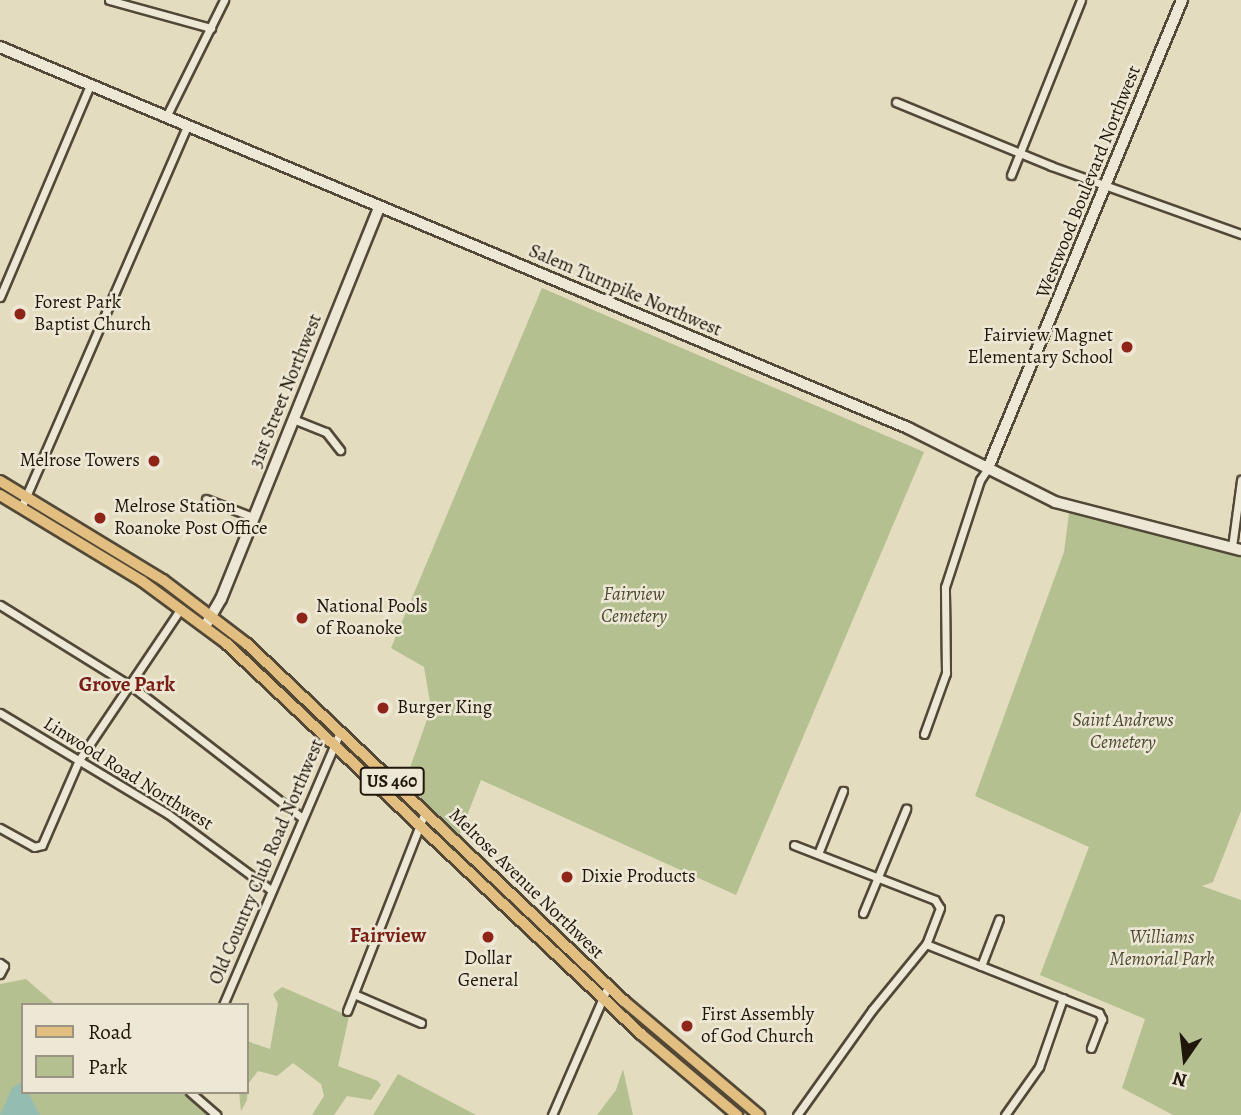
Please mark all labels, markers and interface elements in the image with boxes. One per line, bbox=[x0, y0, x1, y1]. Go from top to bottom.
street label: Westwood Boulevard Northwest bbox=[1032, 63, 1146, 301]
street label: Salem Turnpike Northwest bbox=[525, 240, 725, 342]
place label: Forest Park Baptist Church bbox=[34, 292, 151, 336]
marker: Forest Park Baptist Church bbox=[12, 306, 28, 322]
street label: 31st Street Northwest bbox=[245, 311, 327, 471]
place label: Fairview Magnet Elementary School bbox=[968, 325, 1113, 369]
marker: Fairview Magnet Elementary School bbox=[1119, 339, 1135, 355]
place label: Melrose Towers bbox=[20, 450, 140, 472]
marker: Melrose Towers bbox=[146, 453, 162, 469]
place label: Melrose Station Roanoke Post Office bbox=[114, 496, 268, 540]
marker: Melrose Station Roanoke Post Office bbox=[92, 510, 108, 526]
park label: Fairview Cemetery bbox=[601, 584, 667, 628]
place label: National Pools of Roanoke bbox=[316, 596, 428, 640]
marker: National Pools of Roanoke bbox=[294, 610, 310, 626]
district label: Grove Park bbox=[79, 671, 175, 697]
place label: Burger King bbox=[397, 697, 492, 719]
marker: Burger King bbox=[375, 700, 391, 716]
park label: Saint Andrews Cemetery bbox=[1072, 710, 1174, 754]
street label: Linwood Road Northwest bbox=[39, 712, 217, 836]
street label: Old Country Club Road Northwest bbox=[205, 736, 329, 988]
road number: US 460 bbox=[359, 766, 425, 796]
street label: Melrose Avenue Northwest bbox=[444, 804, 608, 964]
place label: Dixie Products bbox=[581, 866, 696, 888]
marker: Dixie Products bbox=[559, 869, 575, 885]
district label: Fairview bbox=[350, 922, 426, 948]
park label: Williams Memorial Park bbox=[1110, 927, 1214, 971]
marker: Dollar General bbox=[480, 929, 496, 945]
place label: Dollar General bbox=[458, 948, 518, 992]
legend bbox=[21, 1003, 248, 1094]
place label: First Assembly of God Church bbox=[701, 1004, 814, 1048]
text: Road bbox=[88, 1018, 132, 1046]
marker: First Assembly of God Church bbox=[679, 1018, 695, 1034]
north arrow bbox=[1150, 1024, 1220, 1094]
text: Park bbox=[88, 1053, 127, 1081]
text: N bbox=[1170, 1065, 1190, 1094]

